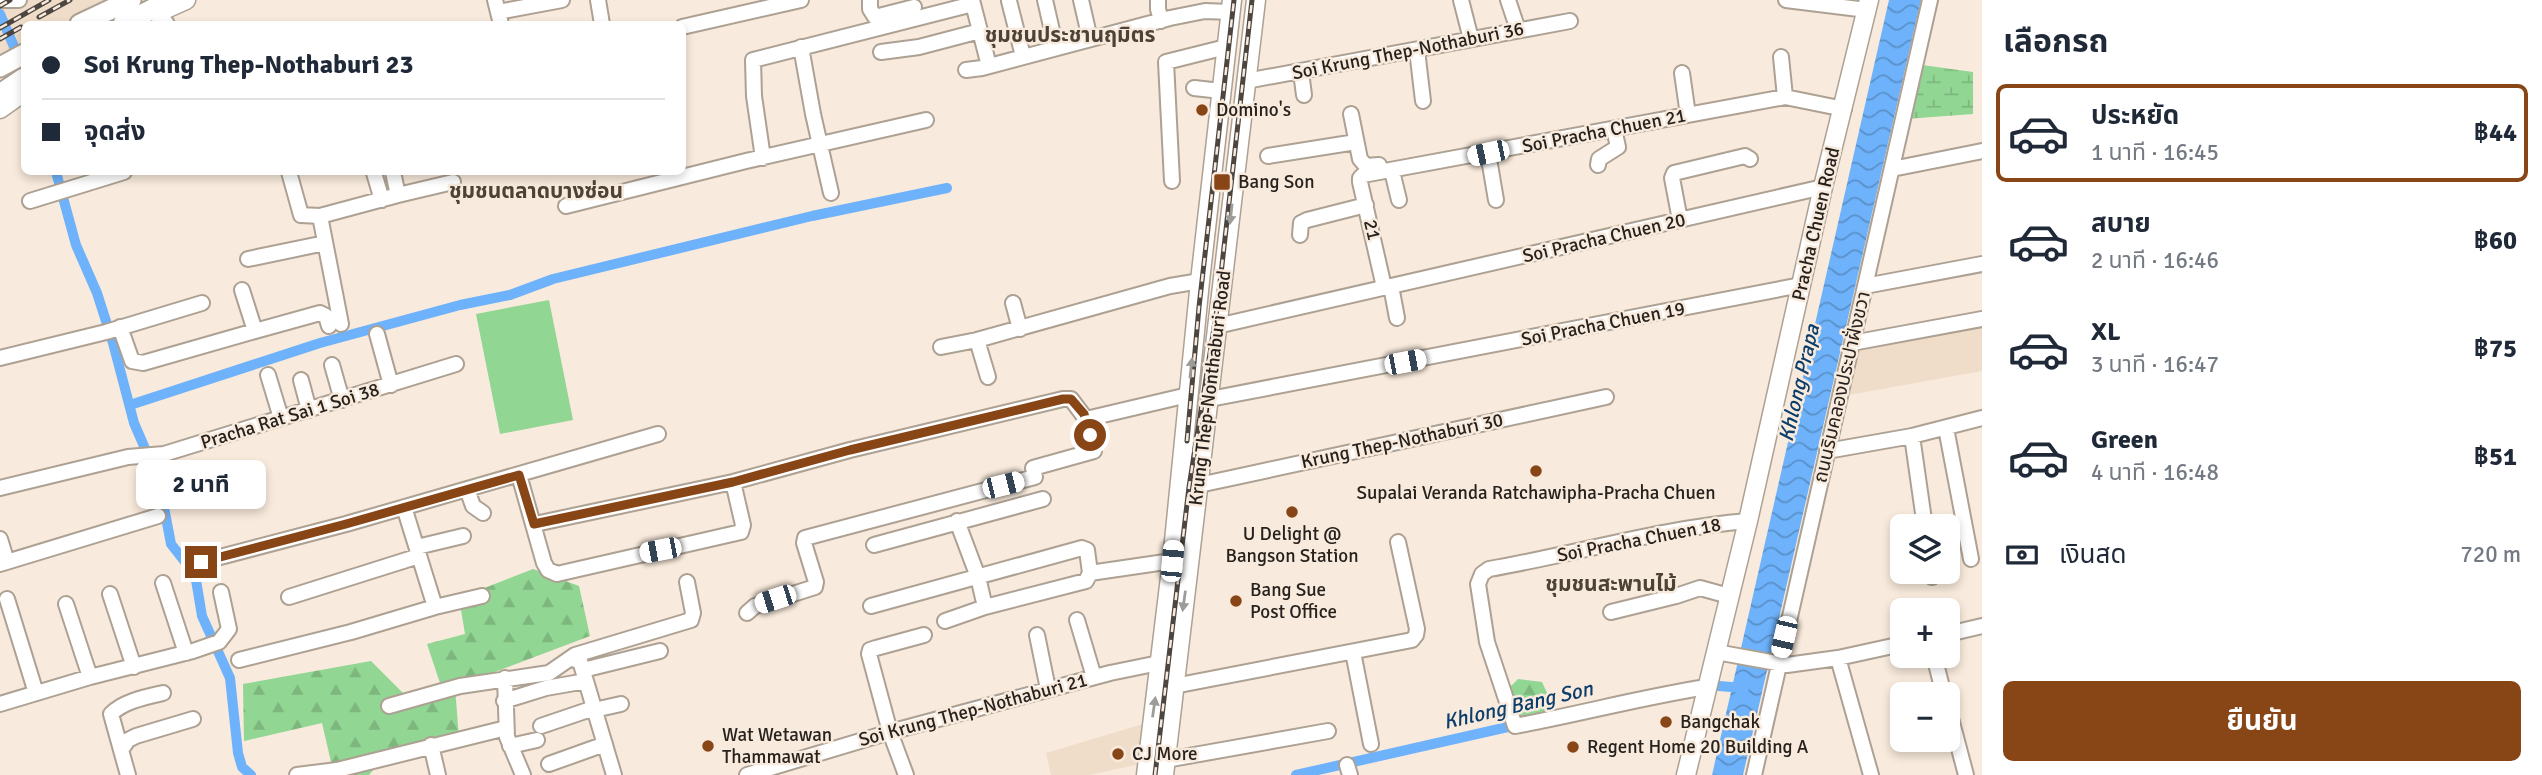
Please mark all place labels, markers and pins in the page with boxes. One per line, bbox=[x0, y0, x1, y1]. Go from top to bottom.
place label: Domino's bbox=[1216, 98, 1291, 122]
marker: Domino's bbox=[1194, 102, 1210, 118]
place label: Bang Son bbox=[1238, 170, 1315, 194]
marker: Bang Son bbox=[1212, 172, 1232, 192]
marker: Supalai Veranda Ratchawipha-Pracha Chuen bbox=[1528, 463, 1544, 479]
place label: Supalai Veranda Ratchawipha-Pracha Chuen bbox=[1356, 481, 1716, 505]
marker: U Delight @ Bangson Station bbox=[1284, 504, 1300, 520]
place label: U Delight @ Bangson Station bbox=[1225, 522, 1359, 568]
place label: Bang Sue Post Office bbox=[1250, 578, 1337, 624]
marker: Bang Sue Post Office bbox=[1228, 593, 1244, 609]
place label: Bangchak bbox=[1680, 710, 1760, 734]
marker: Bangchak bbox=[1658, 714, 1674, 730]
place label: Wat Wetawan Thammawat bbox=[722, 723, 832, 769]
place label: Regent Home 20 Building A bbox=[1587, 735, 1809, 759]
marker: Wat Wetawan Thammawat bbox=[700, 738, 716, 754]
marker: Regent Home 20 Building A bbox=[1565, 739, 1581, 755]
place label: CJ More bbox=[1132, 742, 1198, 766]
marker: CJ More bbox=[1110, 746, 1126, 762]

